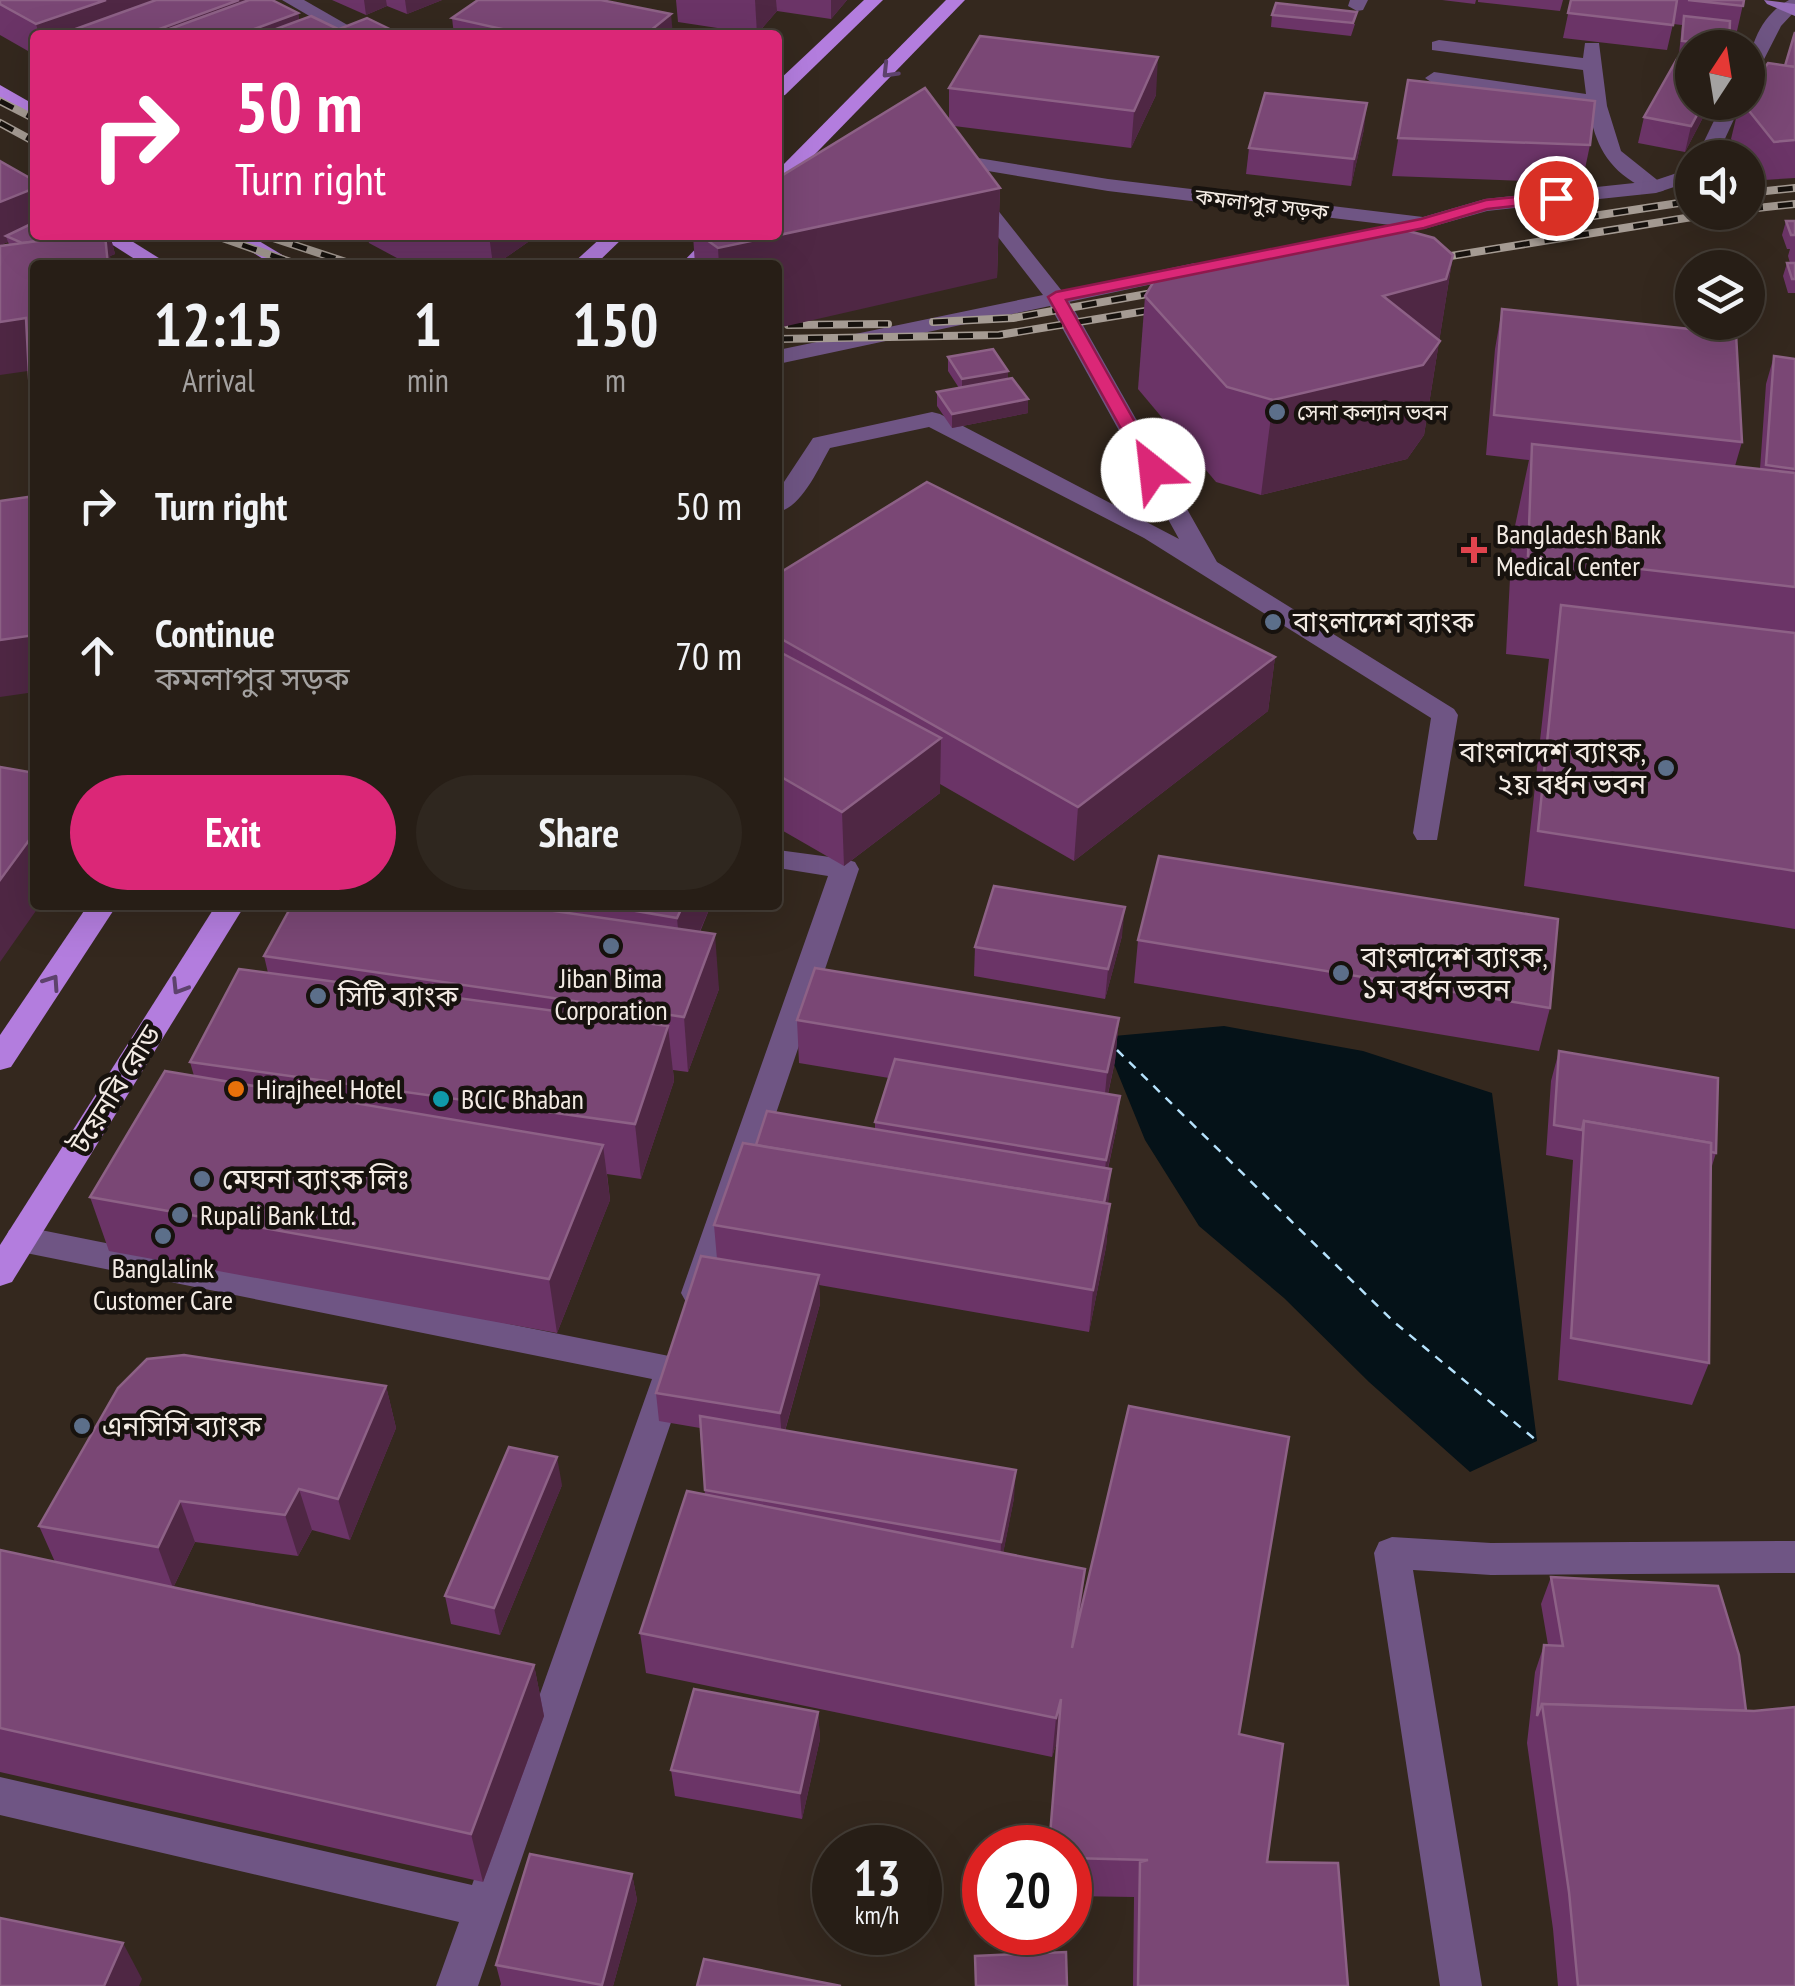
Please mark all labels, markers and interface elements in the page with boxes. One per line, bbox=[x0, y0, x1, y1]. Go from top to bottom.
north arrow bbox=[1675, 30, 1765, 120]
map controls bbox=[1675, 30, 1765, 340]
one-way arrow bbox=[882, 59, 900, 77]
text: 50 m bbox=[235, 61, 363, 151]
icon: right bbox=[70, 70, 200, 200]
button: sound bbox=[1675, 140, 1765, 230]
text: Turn right bbox=[235, 149, 386, 207]
pin bbox=[1514, 156, 1599, 241]
icon: arrive bbox=[1529, 171, 1584, 226]
street label: কমলাপুর সড়ক bbox=[1193, 182, 1330, 226]
button: layers bbox=[1675, 250, 1765, 340]
text: 12:15 bbox=[154, 285, 283, 363]
text: 1 bbox=[414, 285, 442, 363]
text: 150 bbox=[572, 285, 658, 363]
text: Arrival bbox=[182, 359, 255, 401]
text: min bbox=[407, 359, 449, 401]
text: m bbox=[605, 359, 626, 401]
place label: সেনা কল্যান ভবন bbox=[1297, 398, 1448, 426]
marker: সেনা কল্যান ভবন bbox=[1266, 401, 1288, 423]
position arrow bbox=[1101, 418, 1205, 522]
icon: right bbox=[70, 478, 125, 533]
text: Turn right bbox=[155, 481, 287, 530]
text: 50 m bbox=[675, 481, 742, 530]
place label: Bangladesh Bank Medical Center bbox=[1496, 515, 1662, 584]
marker: Bangladesh Bank Medical Center bbox=[1461, 537, 1487, 563]
place label: বাংলাদেশ ব্যাংক bbox=[1292, 603, 1475, 640]
text: Continue bbox=[155, 608, 275, 657]
marker: বাংলাদেশ ব্যাংক bbox=[1262, 611, 1284, 633]
icon: ahead bbox=[70, 628, 125, 683]
text: 70 m bbox=[675, 631, 742, 680]
text: কমলাপুর সড়ক bbox=[155, 657, 350, 699]
place label: বাংলাদেশ ব্যাংক, ২য় বর্ধন ভবন bbox=[1458, 733, 1647, 802]
marker: বাংলাদেশ ব্যাংক, ২য় বর্ধন ভবন bbox=[1655, 757, 1677, 779]
button: Exit bbox=[70, 775, 396, 890]
button: Share bbox=[416, 775, 742, 890]
marker: Jiban Bima Corporation bbox=[600, 935, 622, 957]
place label: বাংলাদেশ ব্যাংক, ১ম বর্ধন ভবন bbox=[1360, 938, 1548, 1007]
place label: Jiban Bima Corporation bbox=[554, 959, 668, 1028]
marker: বাংলাদেশ ব্যাংক, ১ম বর্ধন ভবন bbox=[1330, 962, 1352, 984]
one-way arrow bbox=[39, 975, 58, 993]
one-way arrow bbox=[172, 977, 191, 995]
place label: সিটি ব্যাংক bbox=[337, 977, 459, 1014]
marker: সিটি ব্যাংক bbox=[307, 985, 329, 1007]
street label: টয়েনবি রোড bbox=[60, 1017, 169, 1160]
place label: Hirajheel Hotel bbox=[256, 1070, 403, 1107]
marker: Hirajheel Hotel bbox=[225, 1078, 247, 1100]
place label: BCIC Bhaban bbox=[461, 1080, 584, 1117]
marker: BCIC Bhaban bbox=[430, 1088, 452, 1110]
place label: মেঘনা ব্যাংক লিঃ bbox=[222, 1160, 410, 1197]
marker: মেঘনা ব্যাংক লিঃ bbox=[191, 1168, 213, 1190]
place label: Rupali Bank Ltd. bbox=[200, 1196, 356, 1233]
marker: Rupali Bank Ltd. bbox=[169, 1204, 191, 1226]
marker: Banglalink Customer Care bbox=[152, 1225, 174, 1247]
place label: Banglalink Customer Care bbox=[93, 1249, 233, 1318]
place label: এনসিসি ব্যাংক bbox=[102, 1407, 262, 1444]
marker: এনসিসি ব্যাংক bbox=[71, 1415, 93, 1437]
speed limit sign: 20 bbox=[962, 1825, 1092, 1955]
text: 13 bbox=[853, 1845, 901, 1910]
text: km/h bbox=[855, 1899, 899, 1931]

